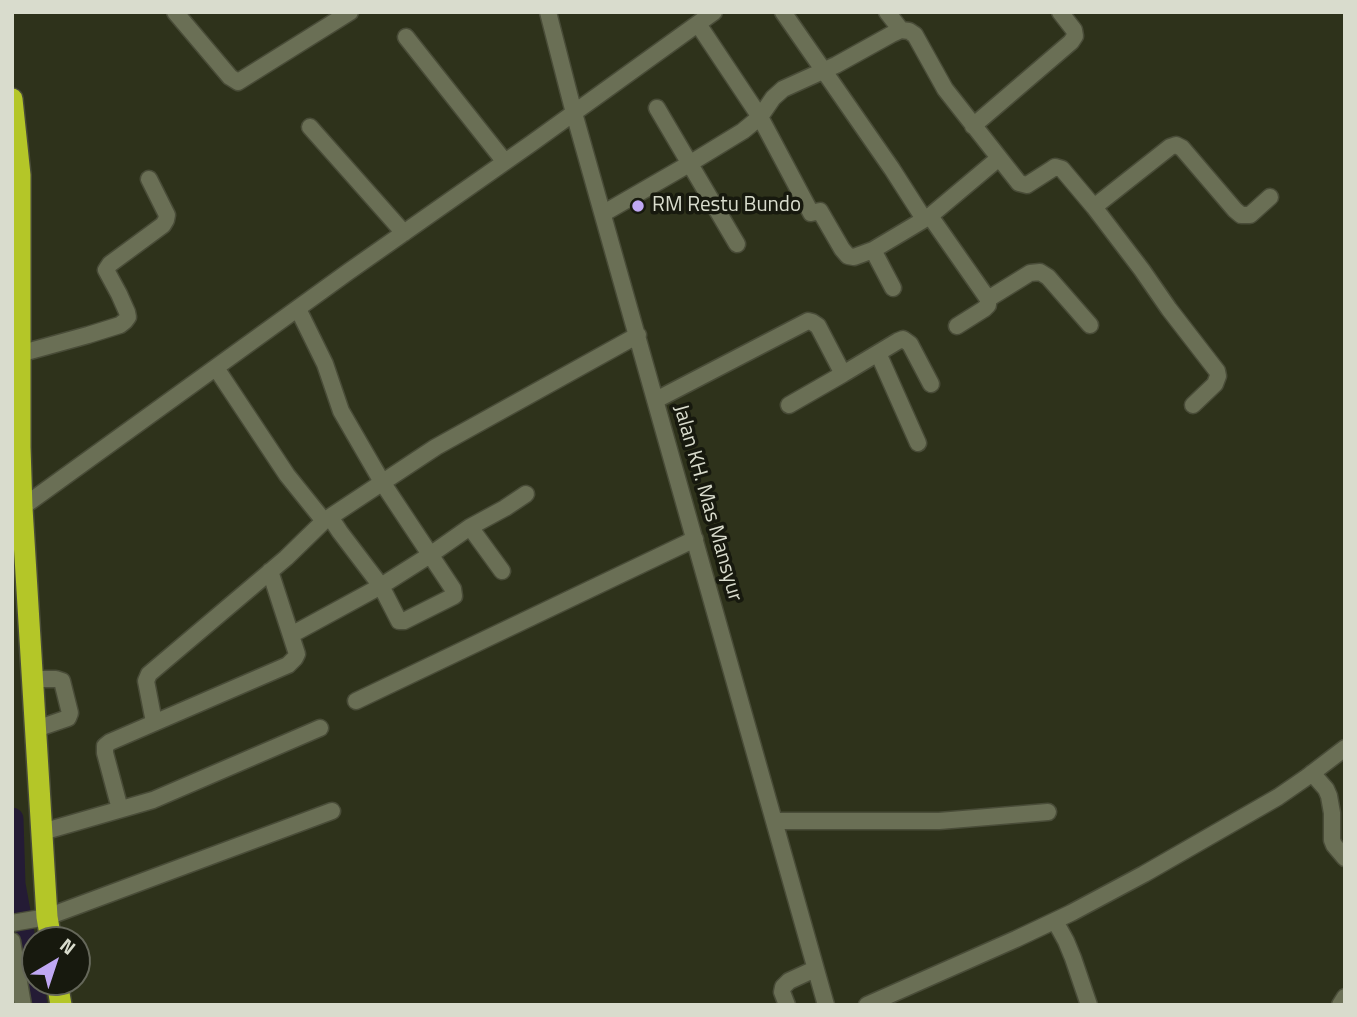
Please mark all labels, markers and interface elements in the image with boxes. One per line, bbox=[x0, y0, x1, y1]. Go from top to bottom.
place label: RM Restu Bundo bbox=[652, 193, 801, 219]
marker: RM Restu Bundo bbox=[630, 198, 646, 214]
street label: Jalan KH. Mas Mansyur bbox=[667, 402, 747, 604]
north arrow bbox=[21, 926, 91, 996]
text: N bbox=[54, 930, 83, 961]

